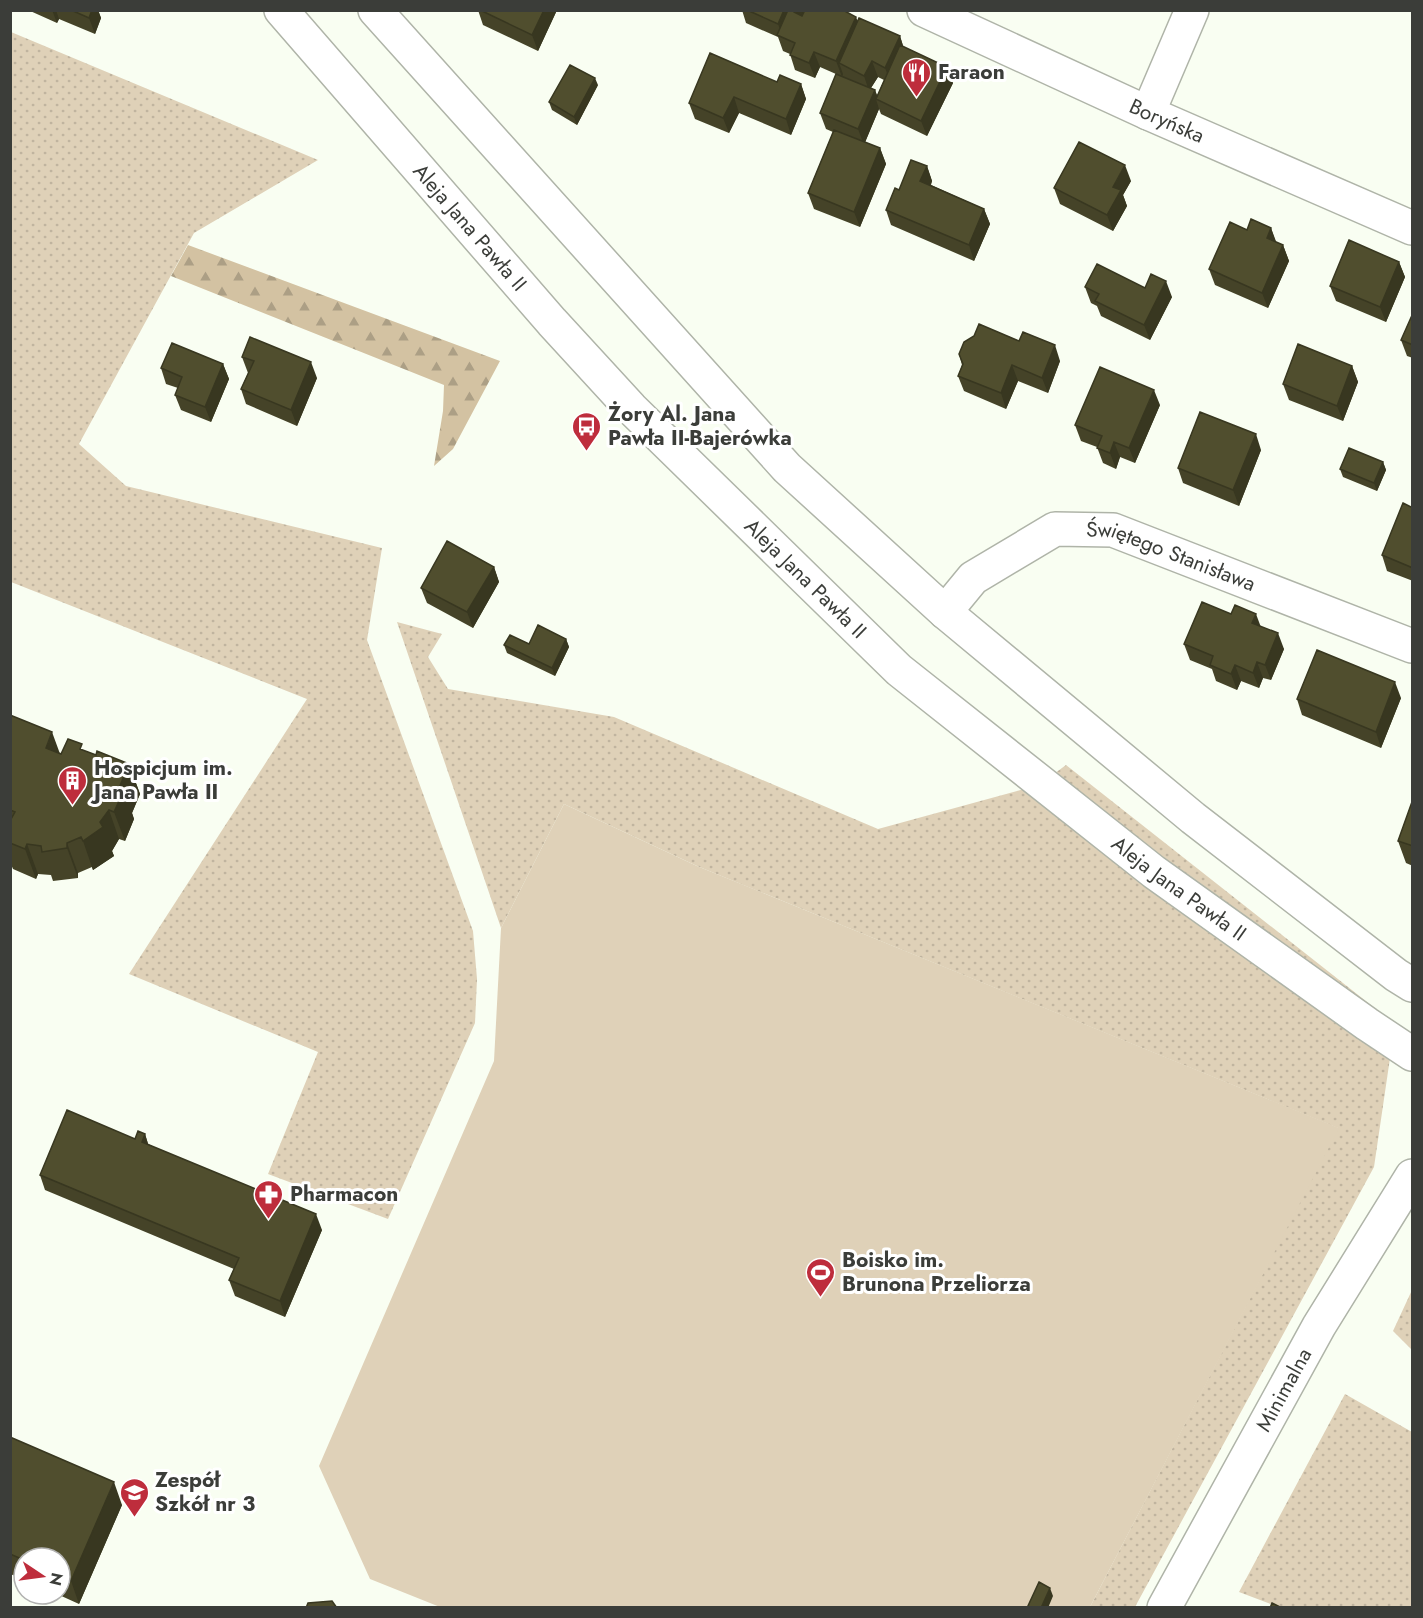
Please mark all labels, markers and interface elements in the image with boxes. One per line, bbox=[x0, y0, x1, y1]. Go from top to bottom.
restaurant icon: Faraon bbox=[901, 56, 933, 98]
place label: Faraon bbox=[938, 57, 1005, 87]
street label: Boryńska bbox=[1124, 91, 1209, 151]
street label: Aleja Jana Pawła II bbox=[406, 157, 534, 298]
place label: Żory Al. Jana Pawła II-Bajerówka bbox=[608, 399, 792, 453]
bus stop icon: Żory Al. Jana Pawła II-Bajerówka bbox=[571, 410, 603, 452]
street label: Aleja Jana Pawła II bbox=[738, 512, 873, 645]
street label: Świętego Stanisława bbox=[1086, 515, 1260, 599]
place label: Hospicjum im. Jana Pawła II bbox=[90, 753, 233, 807]
building icon: Hospicjum im. Jana Pawła II bbox=[57, 764, 89, 806]
street label: Aleja Jana Pawła II bbox=[1105, 829, 1252, 948]
pharmacy icon: Pharmacon bbox=[253, 1178, 285, 1220]
place label: Pharmacon bbox=[290, 1179, 398, 1209]
place label: Boisko im. Brunona Przeliorza bbox=[842, 1245, 1031, 1299]
sports icon: Boisko im. Brunona Przeliorza bbox=[805, 1256, 837, 1298]
street label: Minimalna bbox=[1249, 1342, 1319, 1437]
place label: Zespół Szkół nr 3 bbox=[155, 1465, 255, 1519]
school or university icon: Zespół Szkół nr 3 bbox=[118, 1476, 150, 1518]
north arrow bbox=[12, 1546, 72, 1606]
text: N bbox=[43, 1570, 69, 1588]

